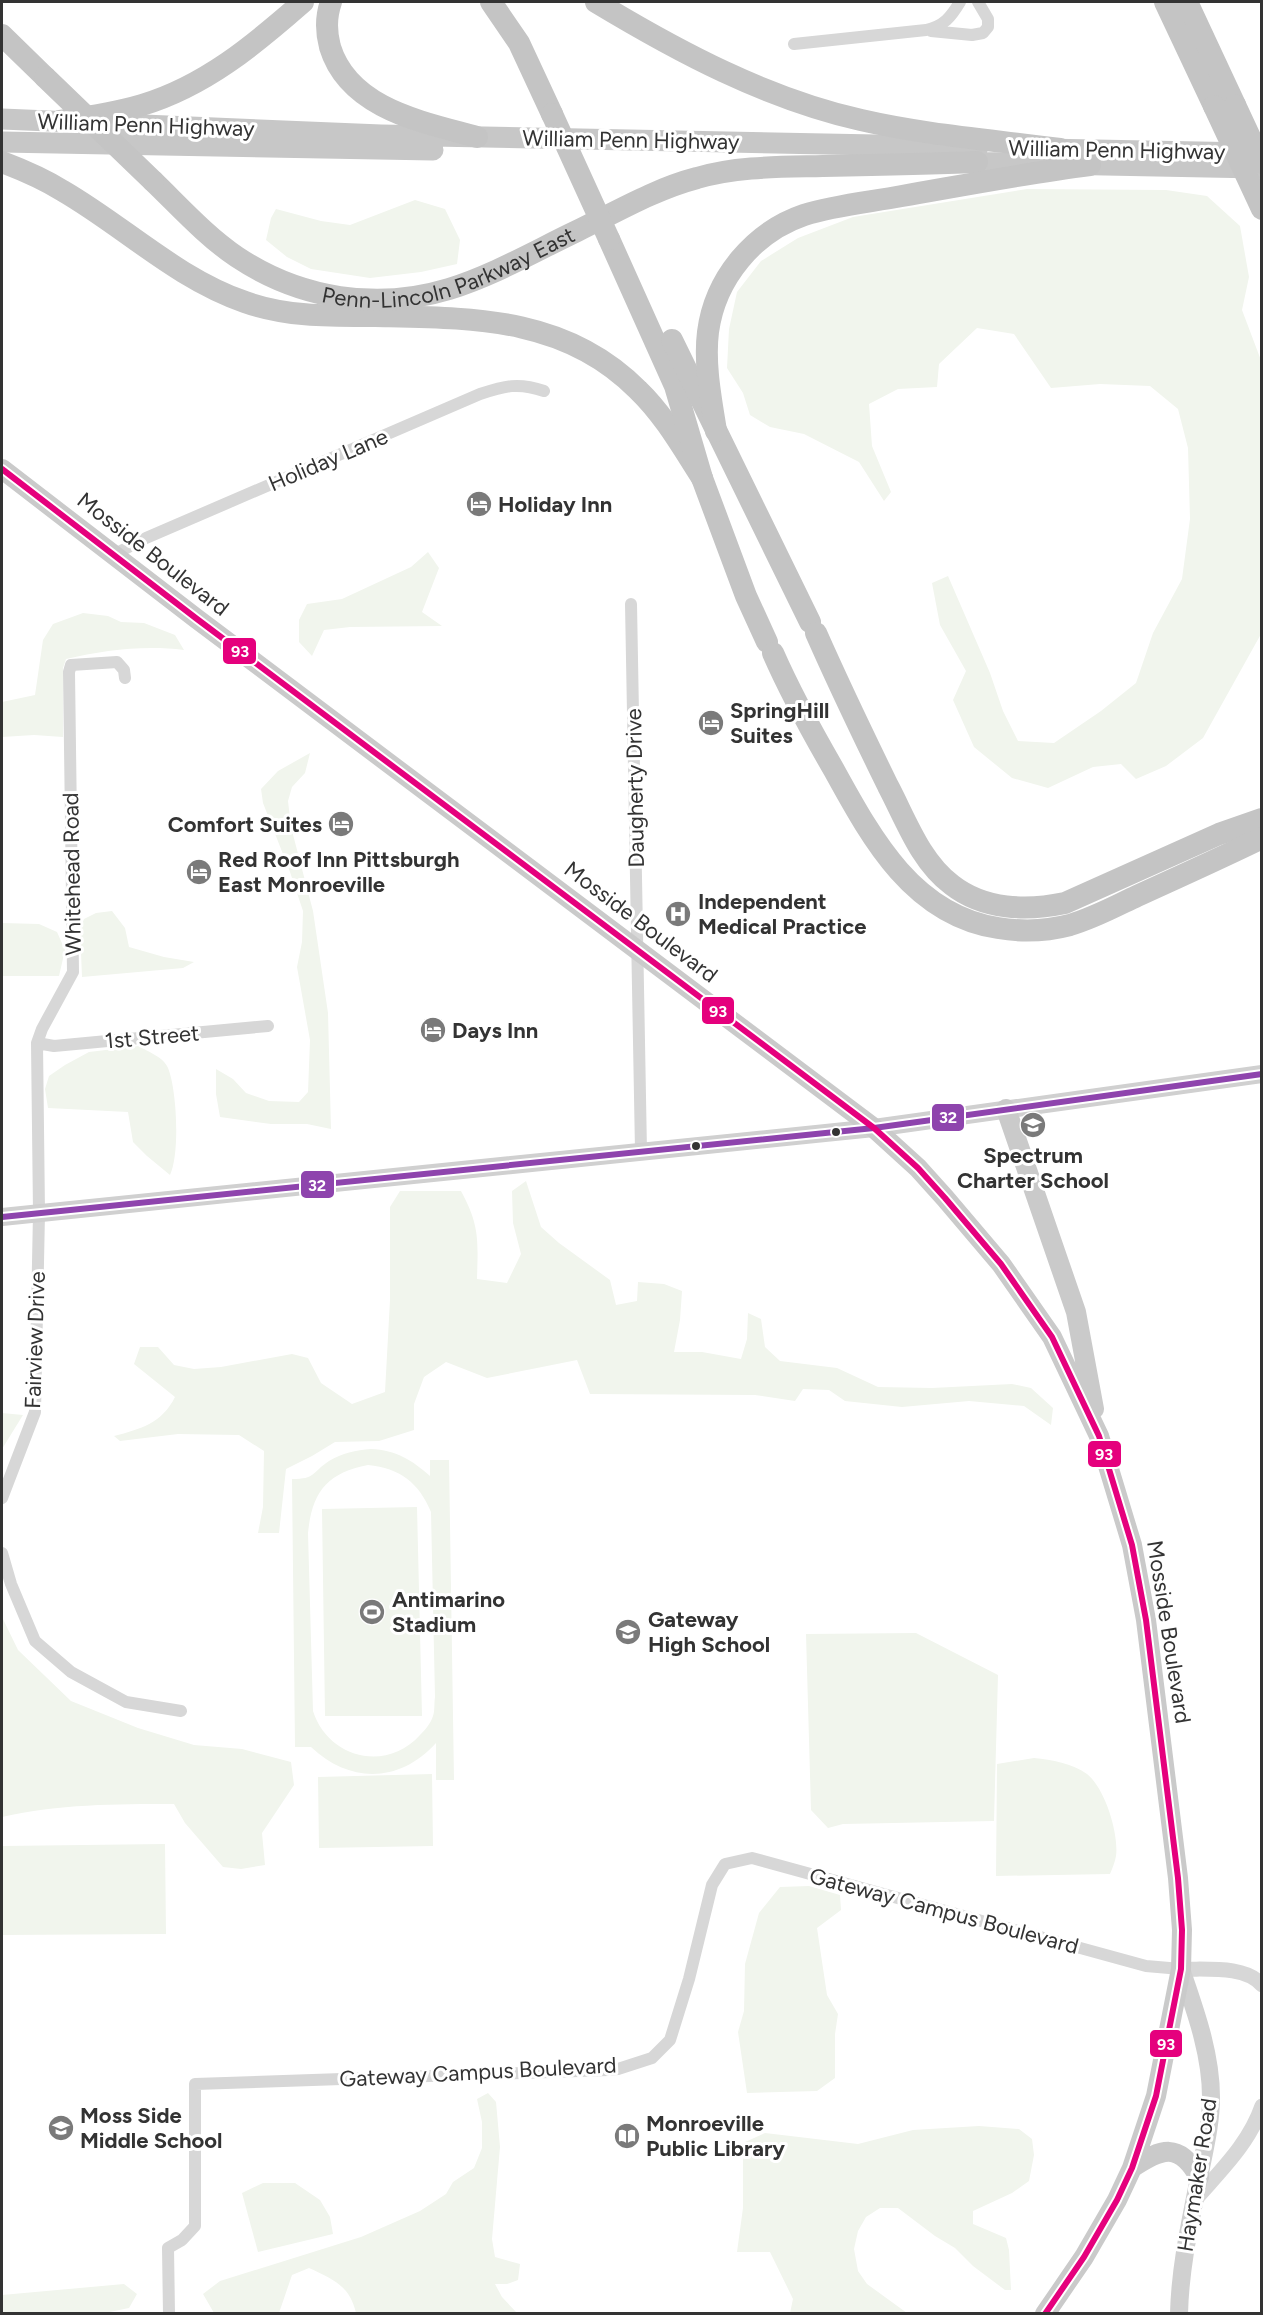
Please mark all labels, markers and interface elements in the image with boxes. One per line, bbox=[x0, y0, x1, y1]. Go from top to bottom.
street label: William Penn Highway bbox=[37, 108, 255, 142]
street label: William Penn Highway bbox=[522, 125, 740, 155]
street label: William Penn Highway bbox=[1008, 135, 1226, 165]
street label: Penn-Lincoln Parkway East bbox=[320, 221, 579, 313]
street label: Holiday Lane bbox=[264, 423, 392, 497]
street label: Mosside Boulevard bbox=[72, 486, 234, 622]
hotel icon: Holiday Inn bbox=[464, 489, 494, 519]
place label: Holiday Inn bbox=[498, 491, 612, 518]
line badge: 93 bbox=[222, 637, 257, 665]
text: 93 bbox=[231, 642, 249, 661]
place label: SpringHill Suites bbox=[730, 697, 829, 749]
street label: Daugherty Drive bbox=[620, 708, 650, 868]
hotel icon: SpringHill Suites bbox=[696, 708, 726, 738]
street label: Whitehead Road bbox=[57, 792, 87, 956]
hotel icon: Comfort Suites bbox=[326, 809, 356, 839]
place label: Comfort Suites bbox=[168, 811, 322, 838]
place label: Red Roof Inn Pittsburgh East Monroeville bbox=[218, 846, 460, 898]
street label: Mosside Boulevard bbox=[559, 856, 723, 988]
hotel icon: Red Roof Inn Pittsburgh East Monroeville bbox=[184, 857, 214, 887]
place label: Independent Medical Practice bbox=[698, 888, 866, 940]
hospital icon: Independent Medical Practice bbox=[663, 899, 693, 929]
line badge: 93 bbox=[701, 996, 735, 1025]
text: 93 bbox=[709, 1002, 727, 1021]
hotel icon: Days Inn bbox=[418, 1015, 448, 1045]
place label: Days Inn bbox=[452, 1017, 538, 1044]
street label: 1st Street bbox=[104, 1019, 200, 1055]
line badge: 32 bbox=[931, 1103, 965, 1132]
text: 32 bbox=[939, 1108, 957, 1127]
school or university icon: Spectrum Charter School bbox=[1018, 1110, 1048, 1140]
unlabelled marker bbox=[830, 1126, 842, 1138]
unlabelled marker bbox=[690, 1140, 702, 1152]
place label: Spectrum Charter School bbox=[957, 1142, 1109, 1194]
line badge: 32 bbox=[300, 1170, 335, 1199]
text: 32 bbox=[308, 1176, 326, 1195]
street label: Fairview Drive bbox=[19, 1271, 51, 1409]
line badge: 93 bbox=[1087, 1440, 1122, 1468]
text: 93 bbox=[1095, 1445, 1113, 1464]
street label: Mosside Boulevard bbox=[1141, 1538, 1197, 1726]
place label: Antimarino Stadium bbox=[392, 1586, 505, 1638]
sports icon: Antimarino Stadium bbox=[357, 1597, 387, 1627]
place label: Gateway High School bbox=[648, 1606, 770, 1658]
school or university icon: Gateway High School bbox=[613, 1617, 643, 1647]
street label: Gateway Campus Boulevard bbox=[806, 1862, 1082, 1960]
line badge: 93 bbox=[1149, 2029, 1183, 2058]
text: 93 bbox=[1157, 2035, 1175, 2054]
street label: Gateway Campus Boulevard bbox=[339, 2051, 617, 2093]
street label: Haymaker Road bbox=[1172, 2096, 1222, 2254]
place label: Moss Side Middle School bbox=[80, 2102, 223, 2154]
place label: Monroeville Public Library bbox=[646, 2110, 785, 2162]
school or university icon: Moss Side Middle School bbox=[46, 2113, 76, 2143]
library icon: Monroeville Public Library bbox=[612, 2121, 642, 2151]

